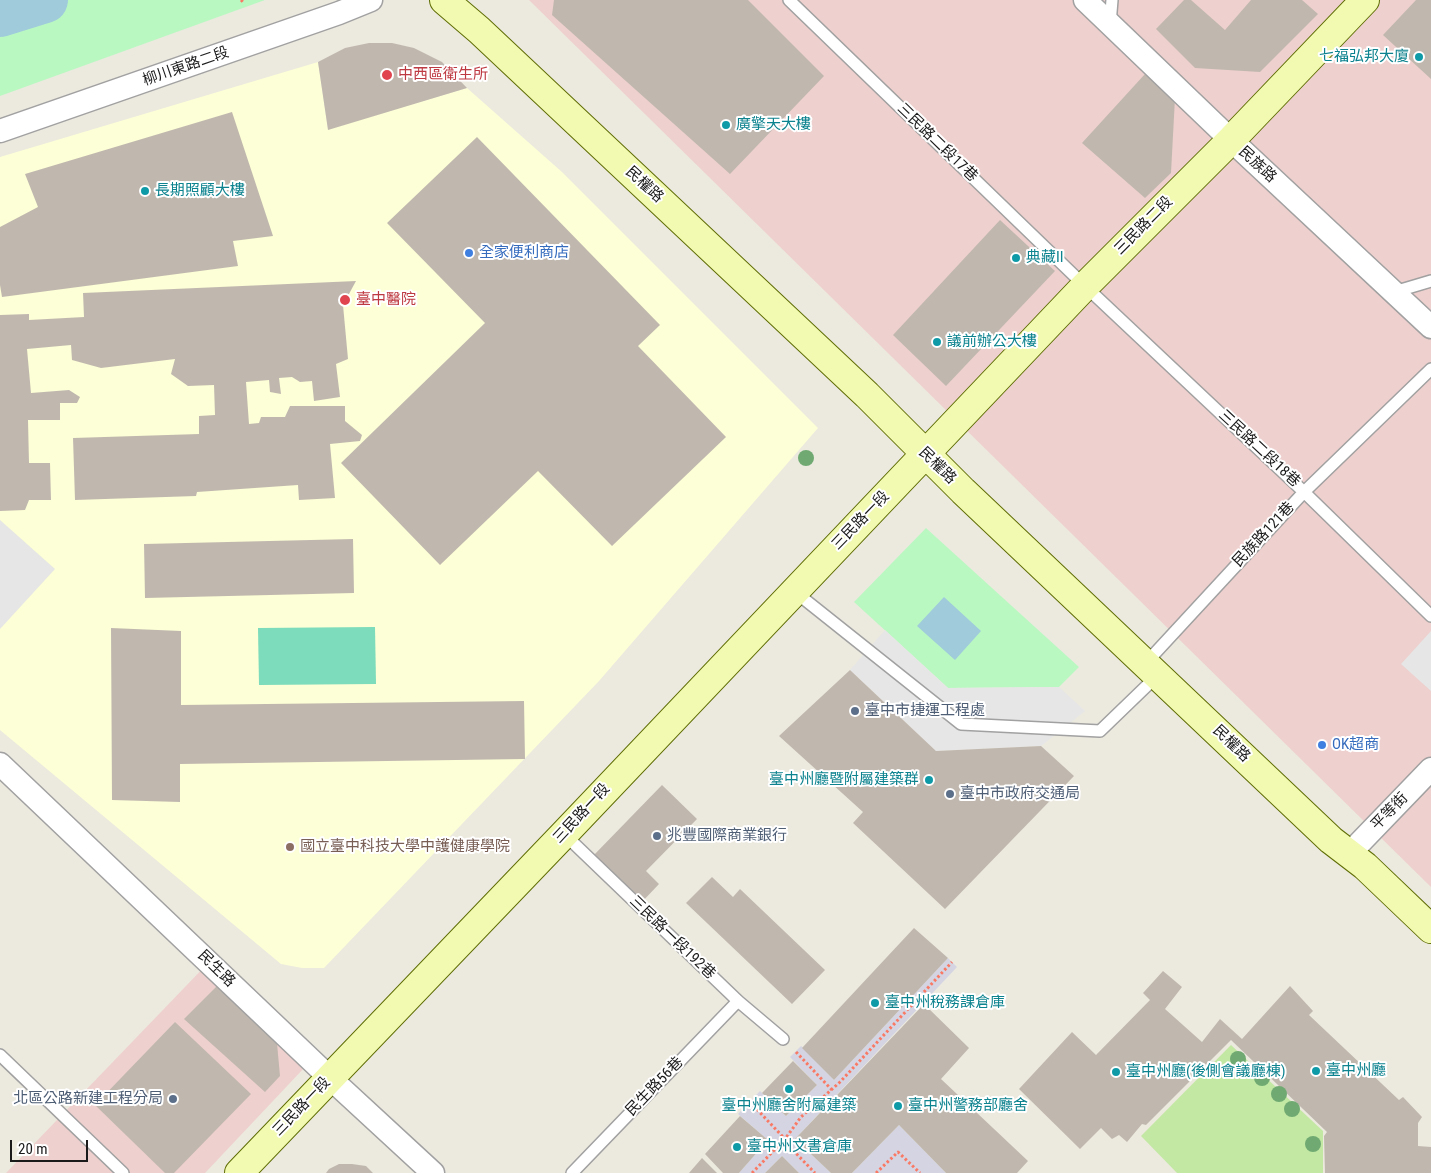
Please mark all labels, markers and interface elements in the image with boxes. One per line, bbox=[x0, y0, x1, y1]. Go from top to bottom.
street label: 柳川東路二段 bbox=[141, 44, 231, 90]
place label: 七福弘邦大廈 bbox=[1319, 48, 1409, 66]
marker: 七福弘邦大廈 bbox=[1413, 51, 1425, 63]
place label: 中西區衛生所 bbox=[398, 66, 488, 84]
marker: 中西區衛生所 bbox=[380, 68, 394, 82]
street label: 三民路二段17巷 bbox=[893, 100, 981, 186]
place label: 廣擎天大樓 bbox=[736, 116, 811, 134]
marker: 廣擎天大樓 bbox=[720, 119, 732, 131]
street label: 民族路 bbox=[1234, 143, 1280, 187]
street label: 民權路 bbox=[621, 163, 667, 207]
place label: 長期照顧大樓 bbox=[155, 182, 245, 200]
marker: 長期照顧大樓 bbox=[139, 185, 151, 197]
street label: 三民路二段 bbox=[1111, 193, 1177, 259]
place label: 全家便利商店 bbox=[479, 244, 569, 262]
marker: 全家便利商店 bbox=[463, 247, 475, 259]
place label: 典藏II bbox=[1026, 249, 1063, 267]
marker: 典藏II bbox=[1010, 252, 1022, 264]
place label: 臺中醫院 bbox=[356, 291, 416, 309]
marker: 臺中醫院 bbox=[338, 293, 352, 307]
place label: 議前辦公大樓 bbox=[947, 333, 1037, 351]
marker: 議前辦公大樓 bbox=[931, 336, 943, 348]
street label: 三民路二段18巷 bbox=[1215, 407, 1303, 491]
street label: 民權路 bbox=[915, 444, 959, 488]
street label: 三民路一段 bbox=[828, 488, 894, 554]
street label: 民族路121巷 bbox=[1229, 499, 1299, 571]
place label: 臺中市捷運工程處 bbox=[865, 702, 985, 720]
marker: 臺中市捷運工程處 bbox=[849, 705, 861, 717]
street label: 民權路 bbox=[1209, 722, 1253, 766]
place label: OK超商 bbox=[1332, 736, 1379, 754]
marker: OK超商 bbox=[1316, 739, 1328, 751]
place label: 臺中州廳暨附屬建築群 bbox=[769, 771, 919, 789]
marker: 臺中州廳暨附屬建築群 bbox=[923, 774, 935, 786]
street label: 三民路一段 bbox=[550, 780, 614, 848]
place label: 臺中市政府交通局 bbox=[960, 785, 1080, 803]
marker: 臺中市政府交通局 bbox=[944, 788, 956, 800]
street label: 平等街 bbox=[1368, 790, 1412, 834]
place label: 兆豐國際商業銀行 bbox=[667, 827, 787, 845]
marker: 兆豐國際商業銀行 bbox=[651, 830, 663, 842]
place label: 國立臺中科技大學中護健康學院 bbox=[300, 838, 510, 856]
marker: 國立臺中科技大學中護健康學院 bbox=[284, 841, 296, 853]
street label: 三民路一段192巷 bbox=[625, 893, 719, 983]
street label: 民生路 bbox=[194, 947, 238, 991]
place label: 臺中州稅務課倉庫 bbox=[885, 994, 1005, 1012]
marker: 臺中州稅務課倉庫 bbox=[869, 997, 881, 1009]
street label: 民生路56巷 bbox=[623, 1054, 687, 1120]
place label: 臺中州廳 bbox=[1326, 1062, 1386, 1080]
place label: 臺中州廳(後側會議廳棟) bbox=[1126, 1063, 1285, 1081]
marker: 臺中州廳 bbox=[1310, 1065, 1322, 1077]
marker: 臺中州廳(後側會議廳棟) bbox=[1110, 1066, 1122, 1078]
street label: 三民路一段 bbox=[269, 1074, 335, 1140]
marker: 臺中州廳舍附屬建築 bbox=[783, 1083, 795, 1095]
place label: 北區公路新建工程分局 bbox=[13, 1090, 163, 1108]
marker: 北區公路新建工程分局 bbox=[167, 1093, 179, 1105]
place label: 臺中州廳舍附屬建築 bbox=[722, 1097, 856, 1115]
place label: 臺中州警務部廳舍 bbox=[908, 1097, 1028, 1115]
marker: 臺中州警務部廳舍 bbox=[892, 1100, 904, 1112]
scale bar bbox=[12, 1130, 90, 1162]
place label: 臺中州文書倉庫 bbox=[747, 1138, 852, 1156]
text: 20 m bbox=[18, 1140, 48, 1158]
marker: 臺中州文書倉庫 bbox=[731, 1141, 743, 1153]

